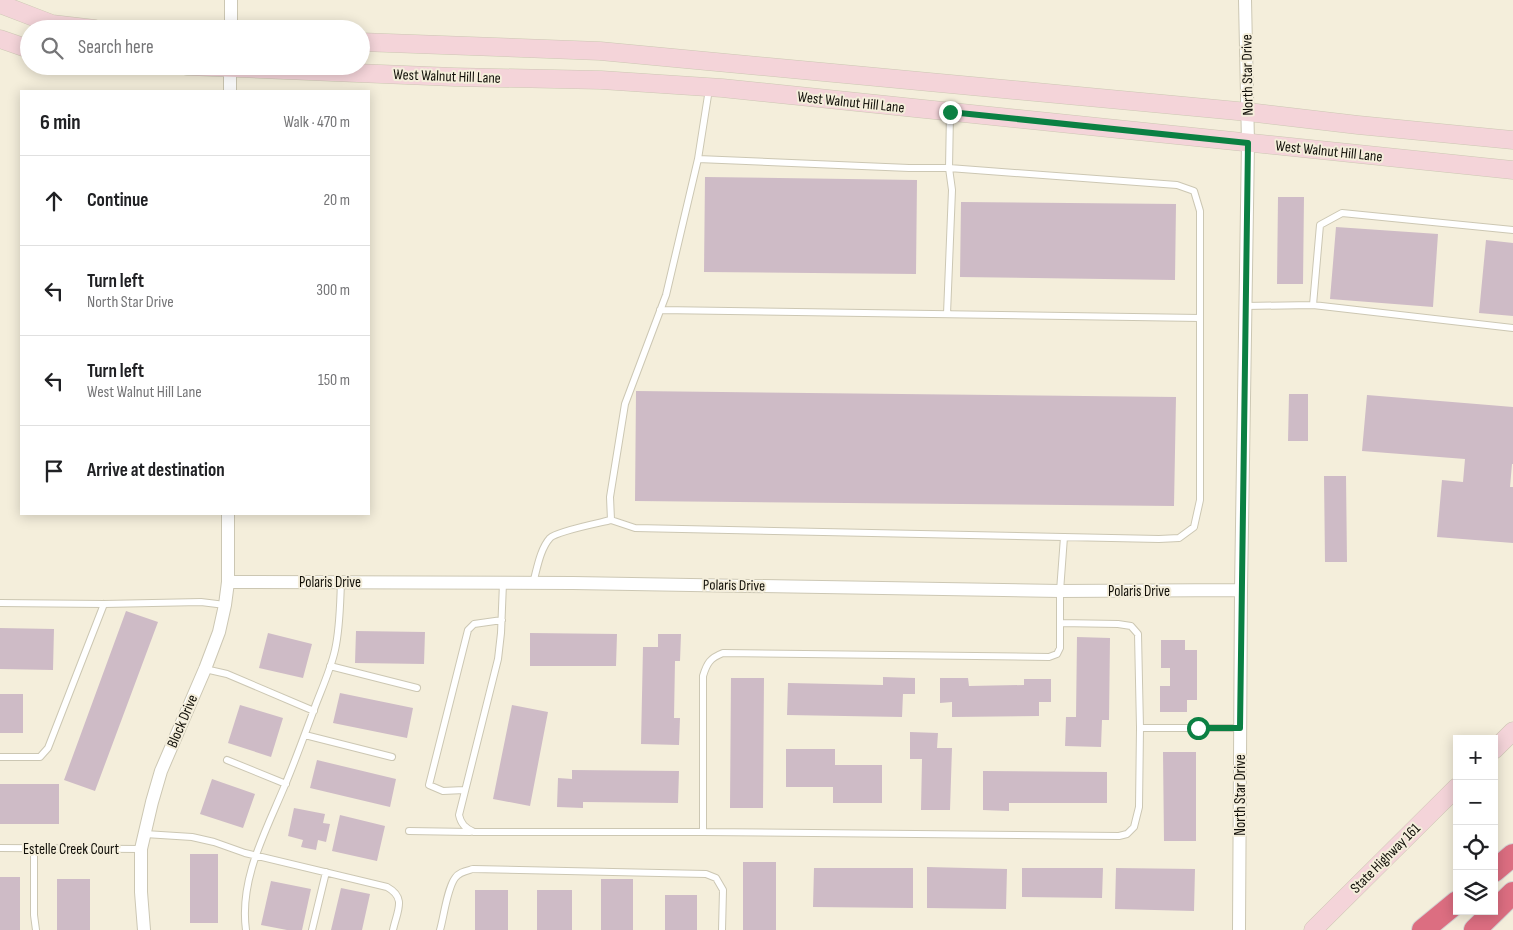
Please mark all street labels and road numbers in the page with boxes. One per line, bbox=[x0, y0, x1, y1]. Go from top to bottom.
street label: North Star Drive bbox=[1237, 34, 1258, 116]
street label: West Walnut Hill Lane bbox=[393, 65, 501, 88]
street label: West Walnut Hill Lane bbox=[796, 87, 905, 118]
street label: West Walnut Hill Lane bbox=[1274, 136, 1383, 167]
street label: Polaris Drive bbox=[299, 573, 361, 592]
street label: Polaris Drive bbox=[703, 575, 765, 596]
street label: Polaris Drive bbox=[1108, 582, 1170, 601]
street label: Block Drive bbox=[163, 692, 202, 751]
street label: North Star Drive bbox=[1231, 754, 1250, 836]
street label: State Highway 161 bbox=[1346, 819, 1425, 897]
street label: Estelle Creek Court bbox=[23, 840, 120, 859]

